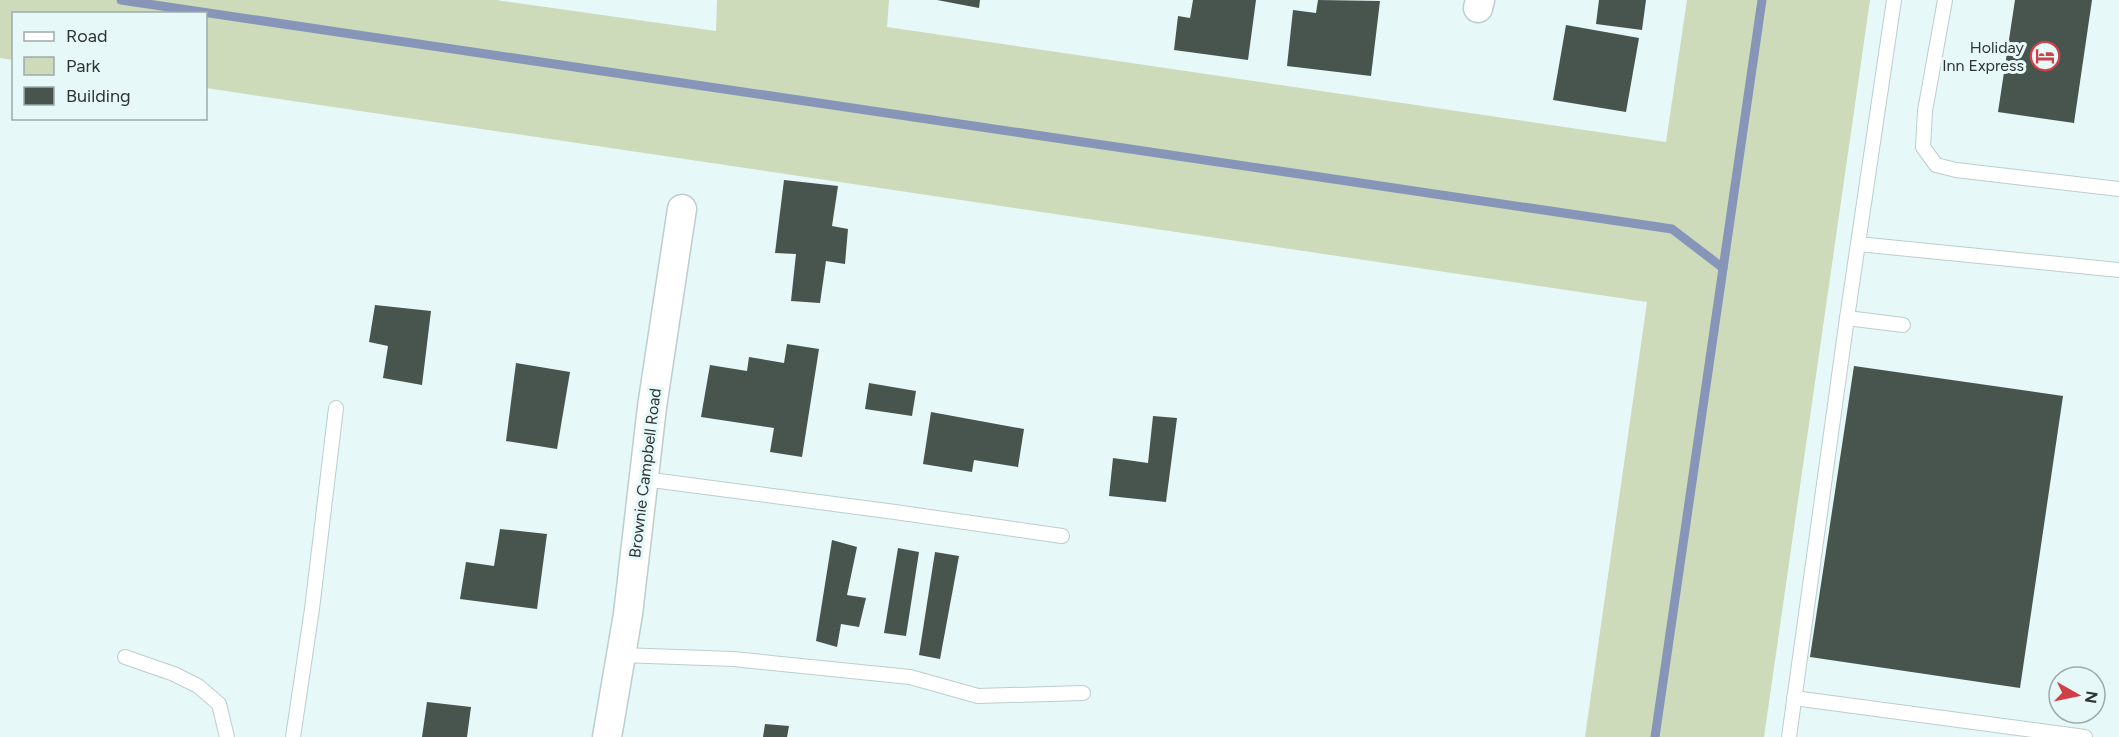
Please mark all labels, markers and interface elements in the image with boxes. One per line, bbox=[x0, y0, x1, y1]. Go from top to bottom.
legend bbox=[12, 12, 207, 120]
text: Road bbox=[66, 25, 107, 47]
place label: Holiday Inn Express bbox=[1942, 38, 2025, 75]
hotel icon: Holiday Inn Express bbox=[2029, 40, 2061, 72]
text: Park bbox=[66, 55, 101, 77]
text: Building bbox=[66, 85, 131, 107]
street label: Brownie Campbell Road bbox=[625, 387, 665, 559]
north arrow bbox=[2047, 665, 2107, 725]
text: N bbox=[2081, 690, 2102, 705]

